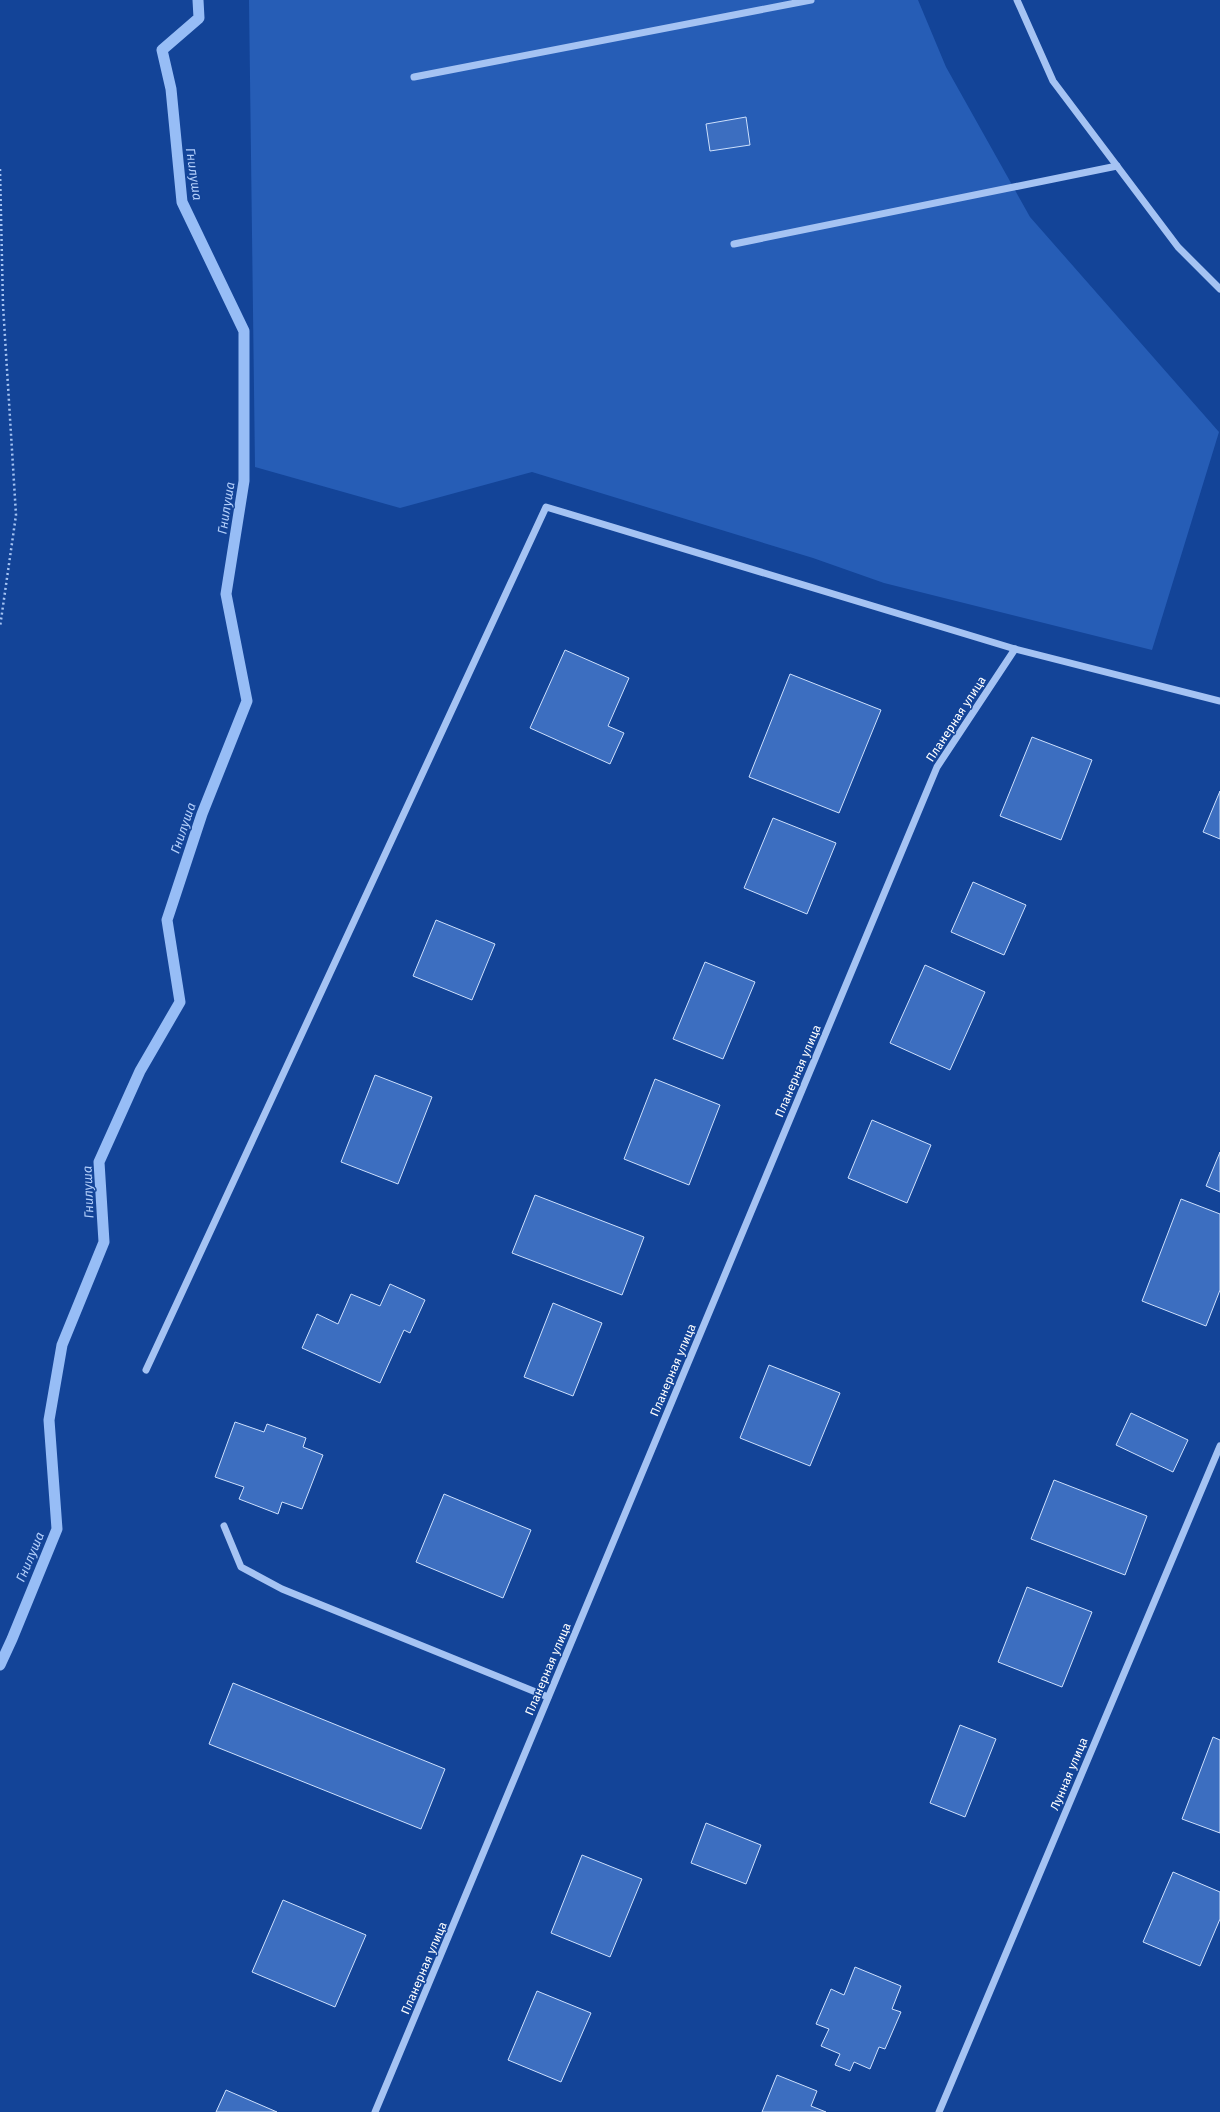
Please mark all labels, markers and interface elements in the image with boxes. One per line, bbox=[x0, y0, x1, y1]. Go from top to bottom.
water label: Гнилуша bbox=[183, 147, 205, 201]
water label: Гнилуша bbox=[214, 481, 238, 535]
street label: Планерная улица bbox=[923, 674, 989, 764]
water label: Гнилуша bbox=[167, 801, 199, 855]
street label: Планерная улица bbox=[772, 1023, 824, 1119]
water label: Гнилуша bbox=[80, 1165, 96, 1219]
street label: Планерная улица bbox=[647, 1322, 699, 1418]
water label: Гнилуша bbox=[13, 1530, 47, 1584]
street label: Планерная улица bbox=[522, 1621, 574, 1717]
street label: Лунная улица bbox=[1047, 1735, 1091, 1813]
street label: Планерная улица bbox=[398, 1920, 450, 2016]

